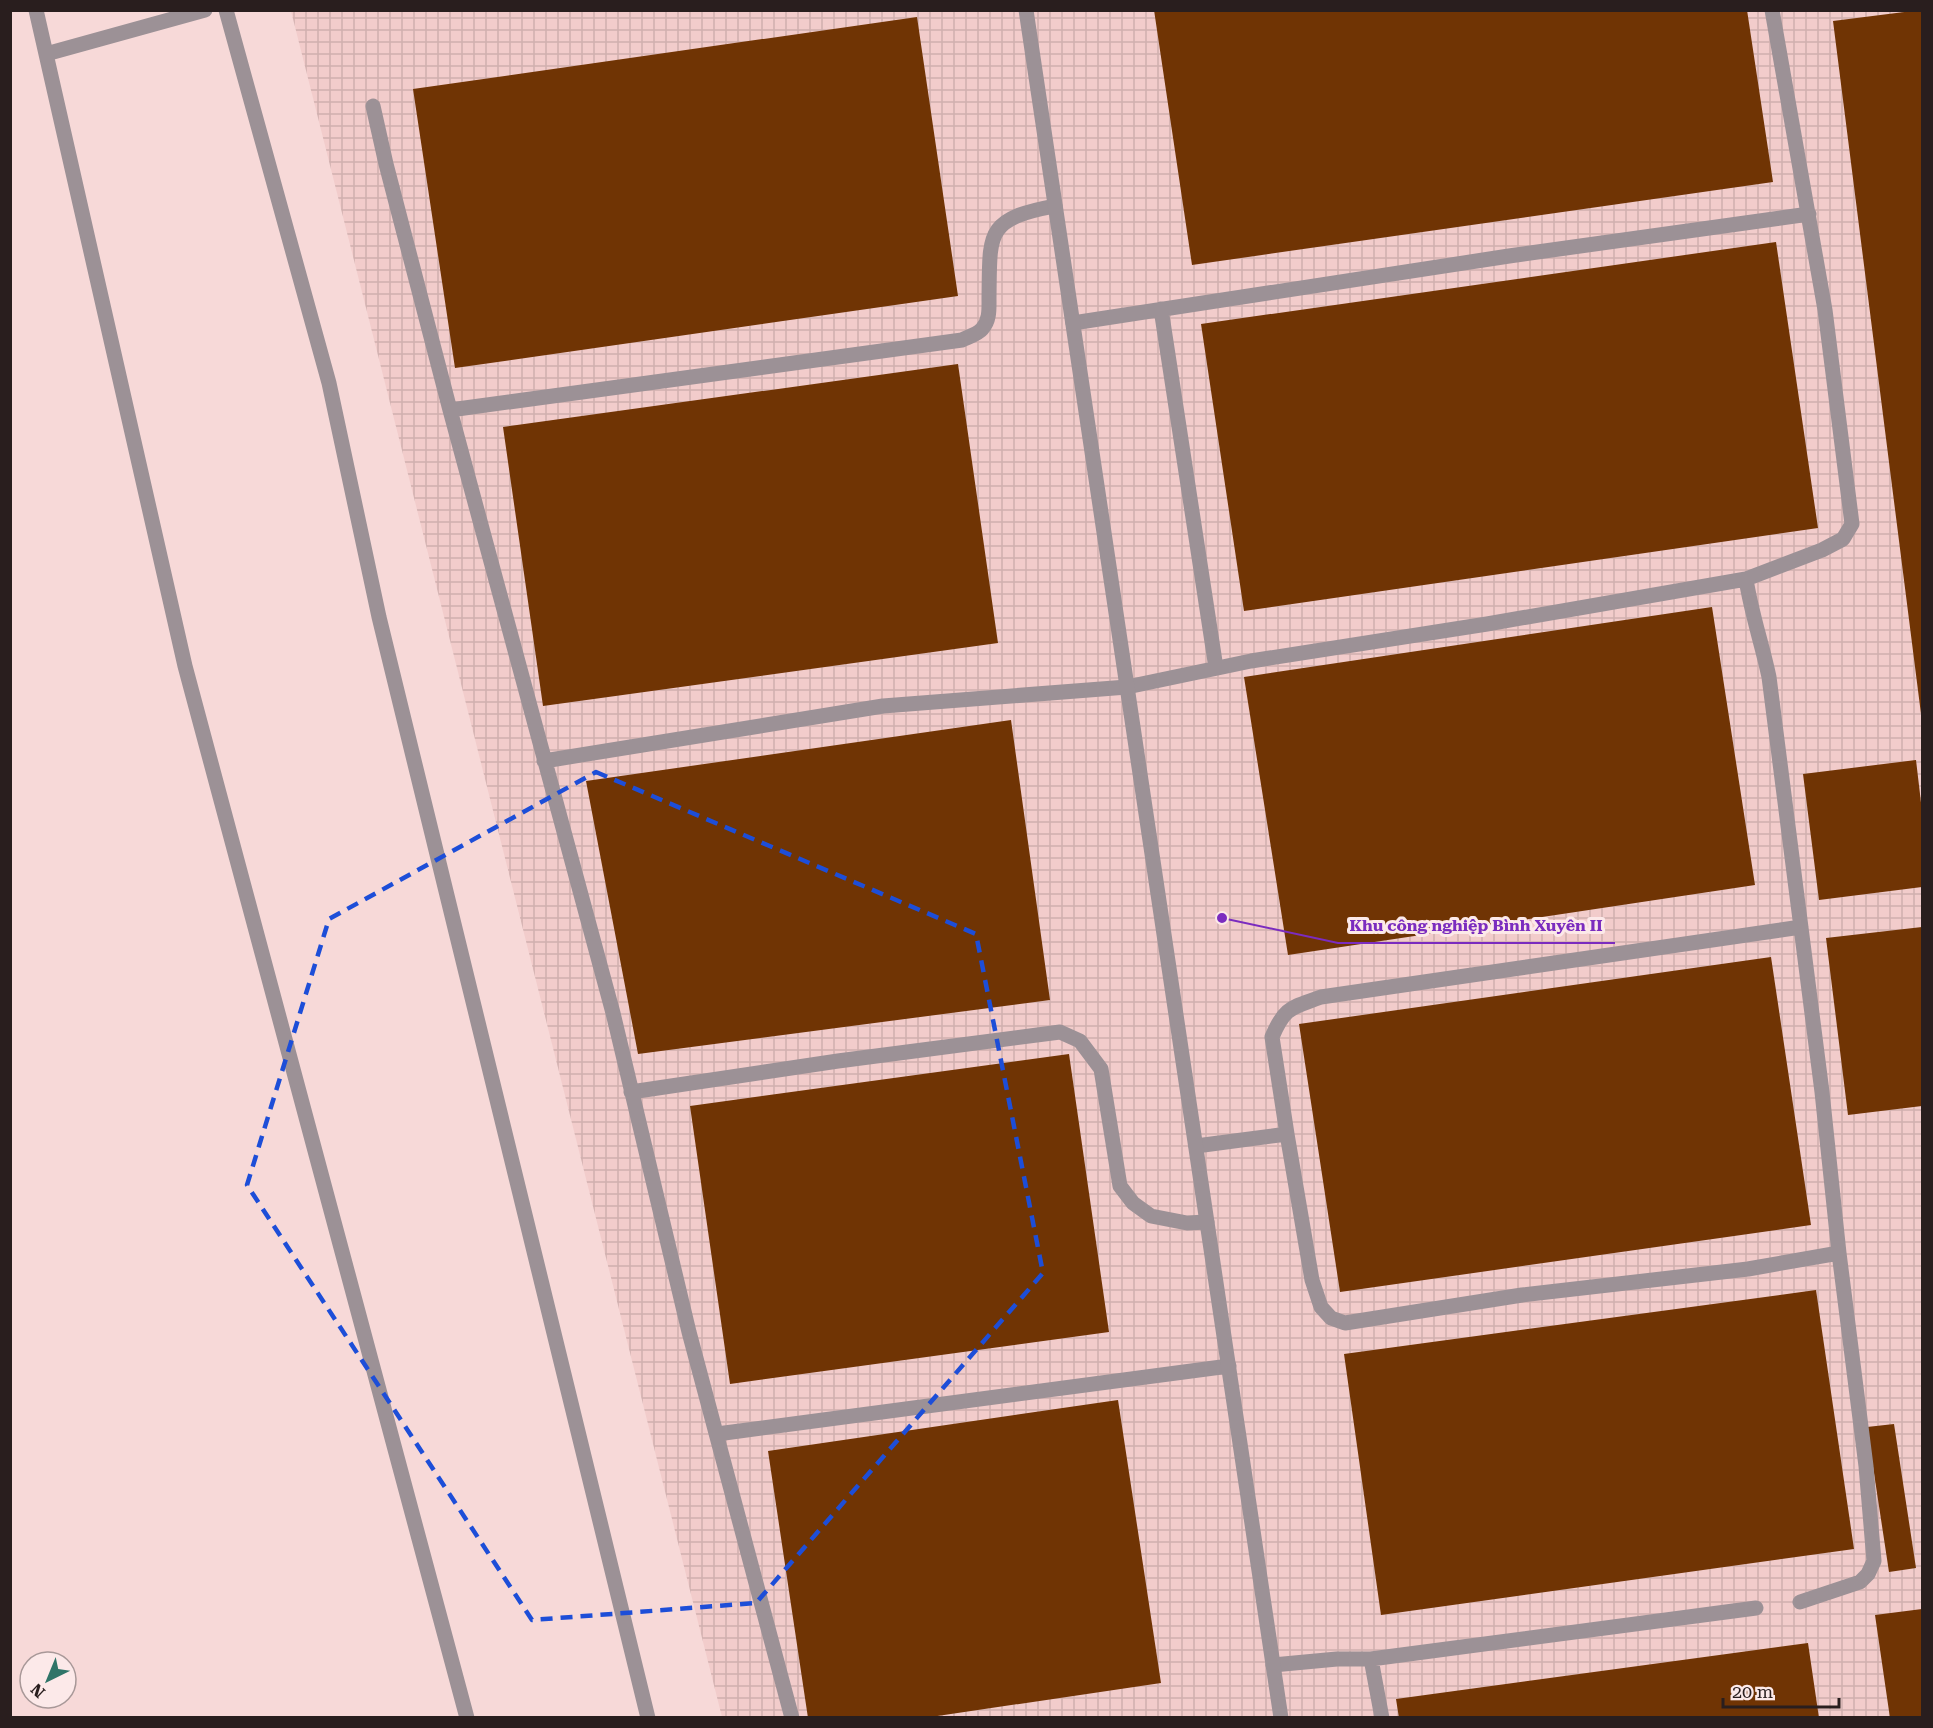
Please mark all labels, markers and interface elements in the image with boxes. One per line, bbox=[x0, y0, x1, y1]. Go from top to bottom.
callout: Khu công nghiệp Bình Xuyên II bbox=[1338, 909, 1615, 943]
text: Khu công nghiệp Bình Xuyên II bbox=[1350, 916, 1602, 935]
north arrow bbox=[18, 1650, 78, 1710]
scale bar bbox=[1723, 1671, 1838, 1709]
text: N bbox=[27, 1679, 49, 1702]
text: 20 m bbox=[1732, 1681, 1773, 1702]

